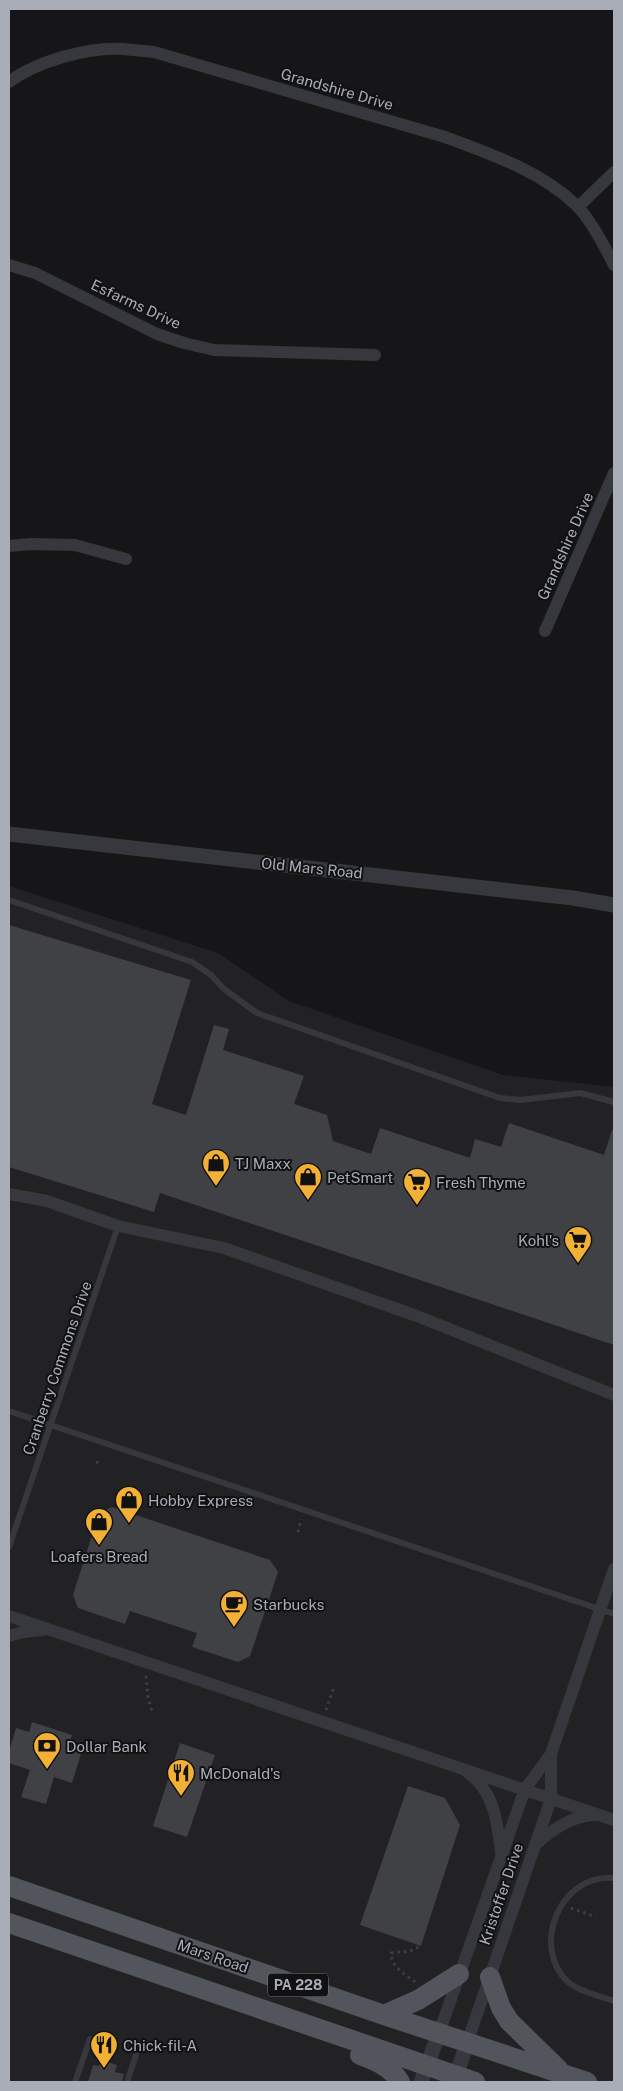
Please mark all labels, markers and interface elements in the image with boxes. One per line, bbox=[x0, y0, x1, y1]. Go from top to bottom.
street label: Grandshire Drive bbox=[279, 65, 395, 113]
street label: Esfarms Drive bbox=[89, 276, 183, 332]
street label: Grandshire Drive bbox=[534, 489, 596, 603]
street label: Old Mars Road bbox=[261, 854, 363, 882]
shop icon: TJ Maxx bbox=[201, 1148, 231, 1187]
place label: TJ Maxx bbox=[235, 1155, 291, 1172]
shop icon: PetSmart bbox=[293, 1162, 323, 1201]
supermarket icon: Fresh Thyme bbox=[402, 1167, 432, 1206]
place label: PetSmart bbox=[327, 1169, 393, 1186]
place label: Fresh Thyme bbox=[436, 1174, 526, 1191]
supermarket icon: Kohl's bbox=[563, 1225, 593, 1264]
place label: Kohl's bbox=[518, 1232, 559, 1249]
street label: Cranberry Commons Drive bbox=[19, 1279, 95, 1457]
shop icon: Hobby Express bbox=[114, 1485, 144, 1524]
place label: Hobby Express bbox=[148, 1492, 253, 1509]
shop icon: Loafers Bread bbox=[84, 1507, 114, 1546]
place label: Loafers Bread bbox=[50, 1548, 148, 1565]
cafe icon: Starbucks bbox=[219, 1589, 249, 1628]
place label: Starbucks bbox=[253, 1596, 324, 1613]
bank icon: Dollar Bank bbox=[32, 1731, 62, 1770]
place label: Dollar Bank bbox=[66, 1738, 147, 1755]
restaurant icon: McDonald's bbox=[166, 1758, 196, 1797]
place label: McDonald's bbox=[200, 1765, 280, 1782]
street label: Kristoffer Drive bbox=[476, 1841, 526, 1947]
street label: Mars Road bbox=[175, 1936, 251, 1976]
road number: PA 228 bbox=[268, 1974, 328, 1996]
restaurant icon: Chick-fil-A bbox=[89, 2030, 119, 2069]
place label: Chick-fil-A bbox=[123, 2037, 197, 2054]

